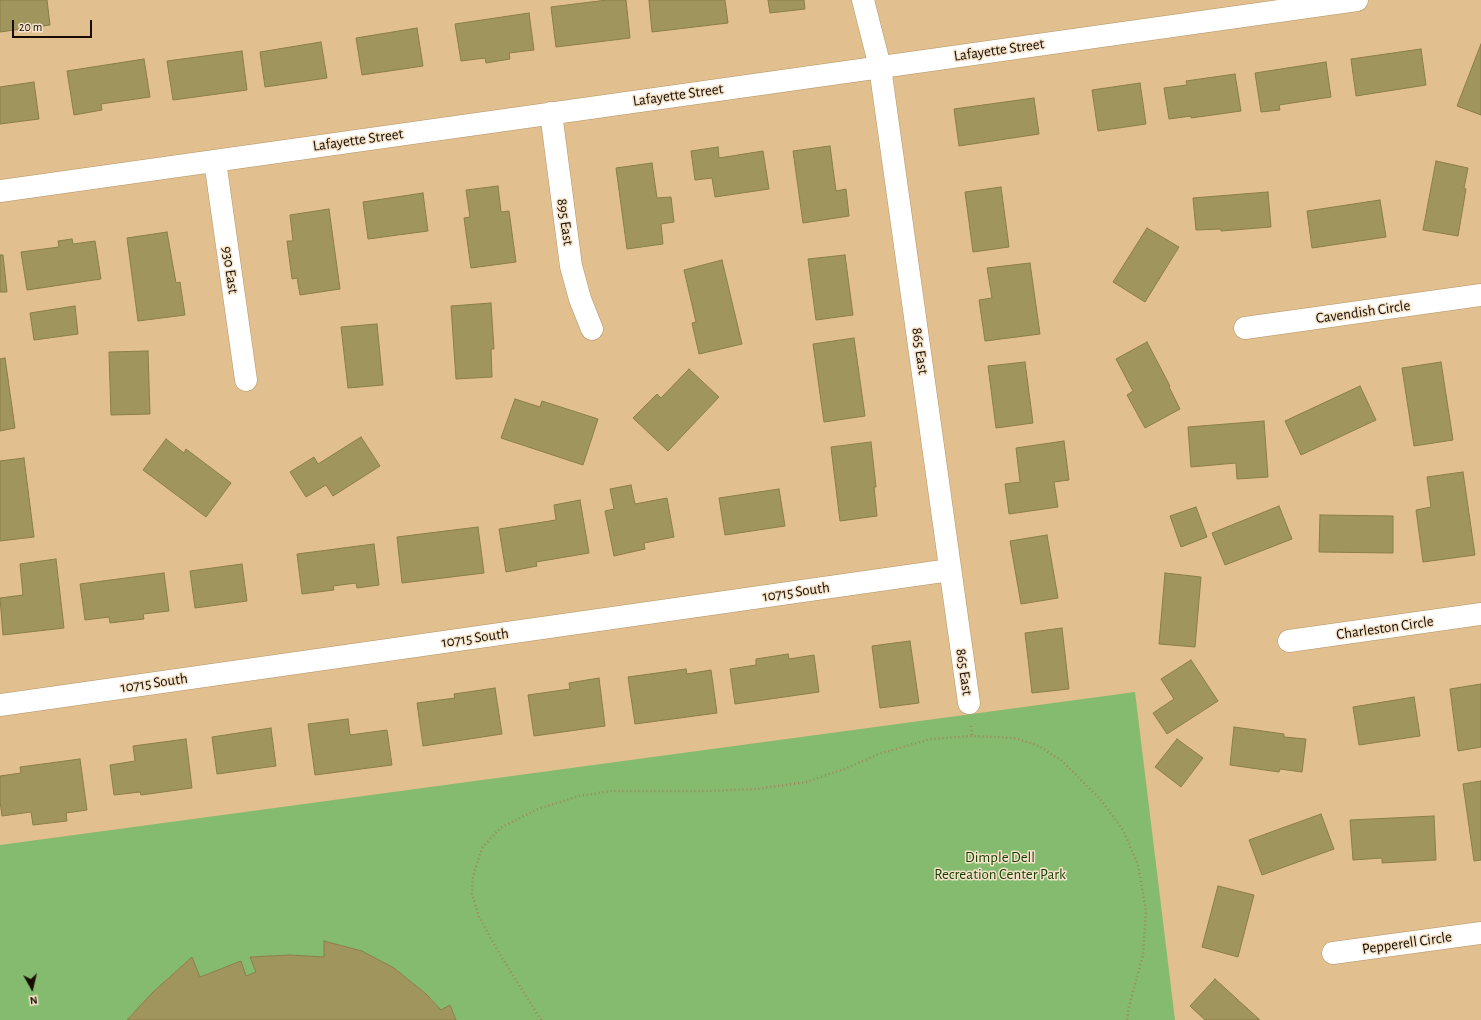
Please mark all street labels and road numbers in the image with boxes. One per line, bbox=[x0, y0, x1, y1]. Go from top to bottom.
street label: Lafayette Street bbox=[953, 35, 1045, 65]
street label: Lafayette Street bbox=[632, 80, 724, 110]
street label: Lafayette Street bbox=[312, 125, 404, 155]
street label: 895 East bbox=[553, 197, 577, 247]
street label: 930 East bbox=[218, 245, 242, 295]
street label: Cavendish Circle bbox=[1315, 296, 1411, 328]
street label: 865 East bbox=[908, 326, 932, 376]
street label: 10715 South bbox=[761, 578, 831, 606]
street label: Charleston Circle bbox=[1335, 612, 1435, 644]
street label: 10715 South bbox=[440, 624, 510, 652]
street label: 865 East bbox=[952, 647, 976, 697]
street label: 10715 South bbox=[119, 669, 189, 697]
street label: Pepperell Circle bbox=[1361, 928, 1453, 958]

